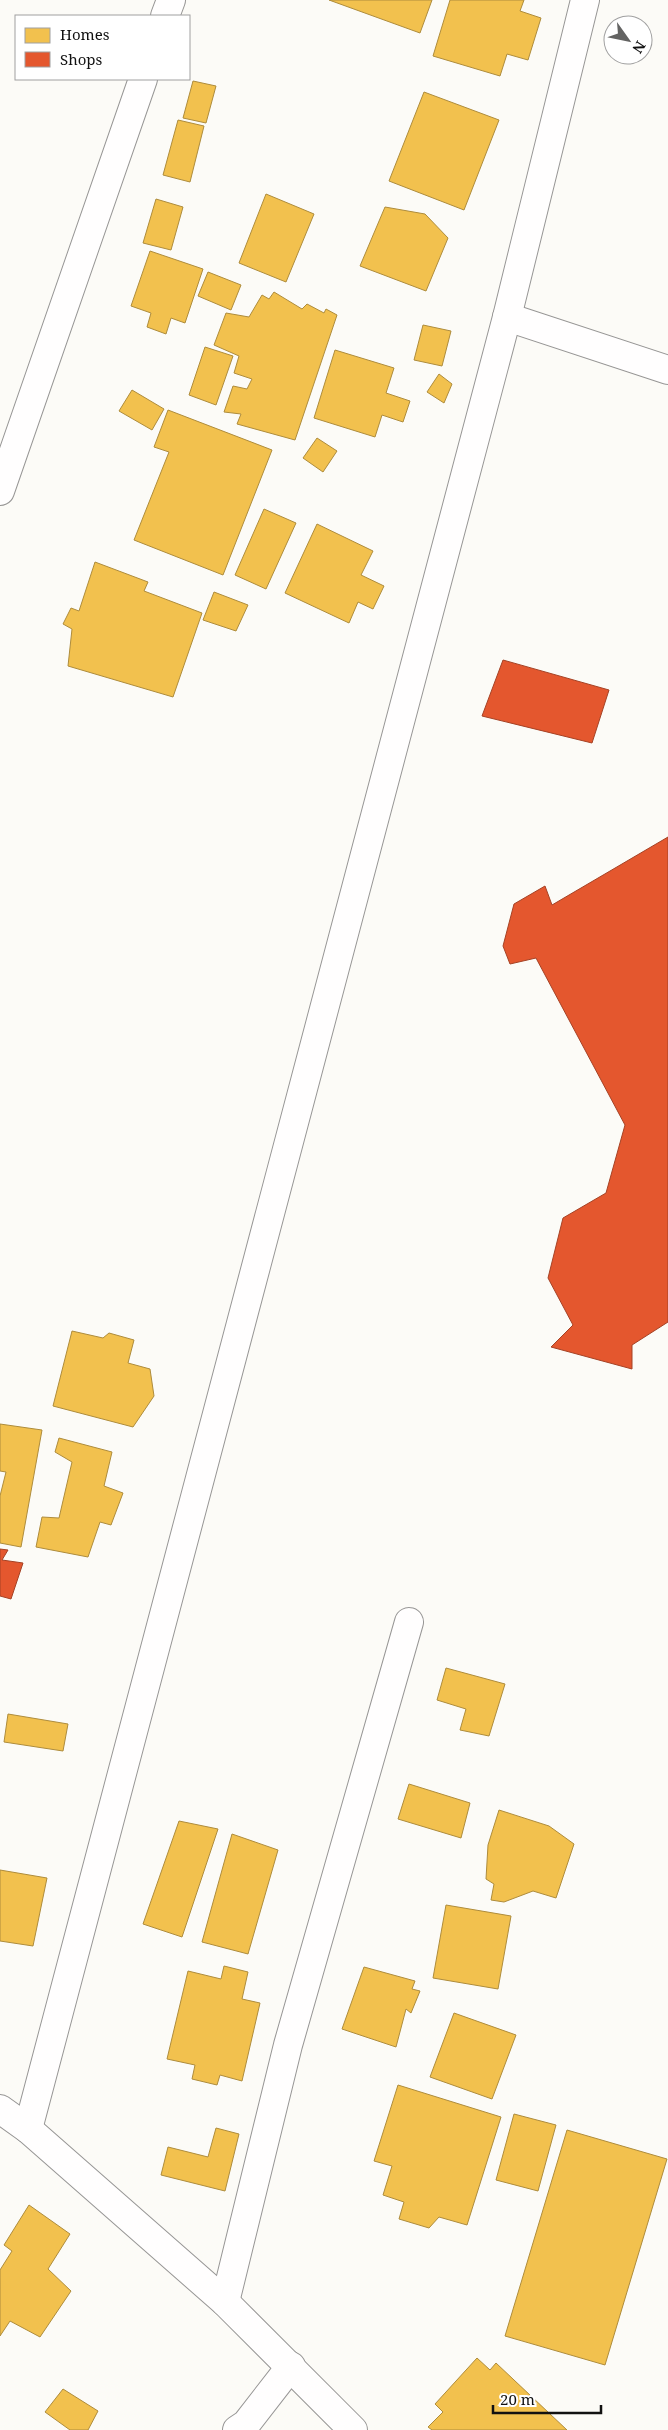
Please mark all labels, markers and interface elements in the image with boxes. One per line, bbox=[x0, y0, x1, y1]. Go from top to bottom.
legend bbox=[15, 15, 190, 80]
north arrow bbox=[603, 15, 653, 65]
text: Homes bbox=[60, 24, 110, 44]
text: N bbox=[628, 38, 650, 57]
text: Shops bbox=[60, 49, 103, 69]
scale bar bbox=[493, 2382, 600, 2414]
text: 20 m bbox=[500, 2389, 535, 2409]

